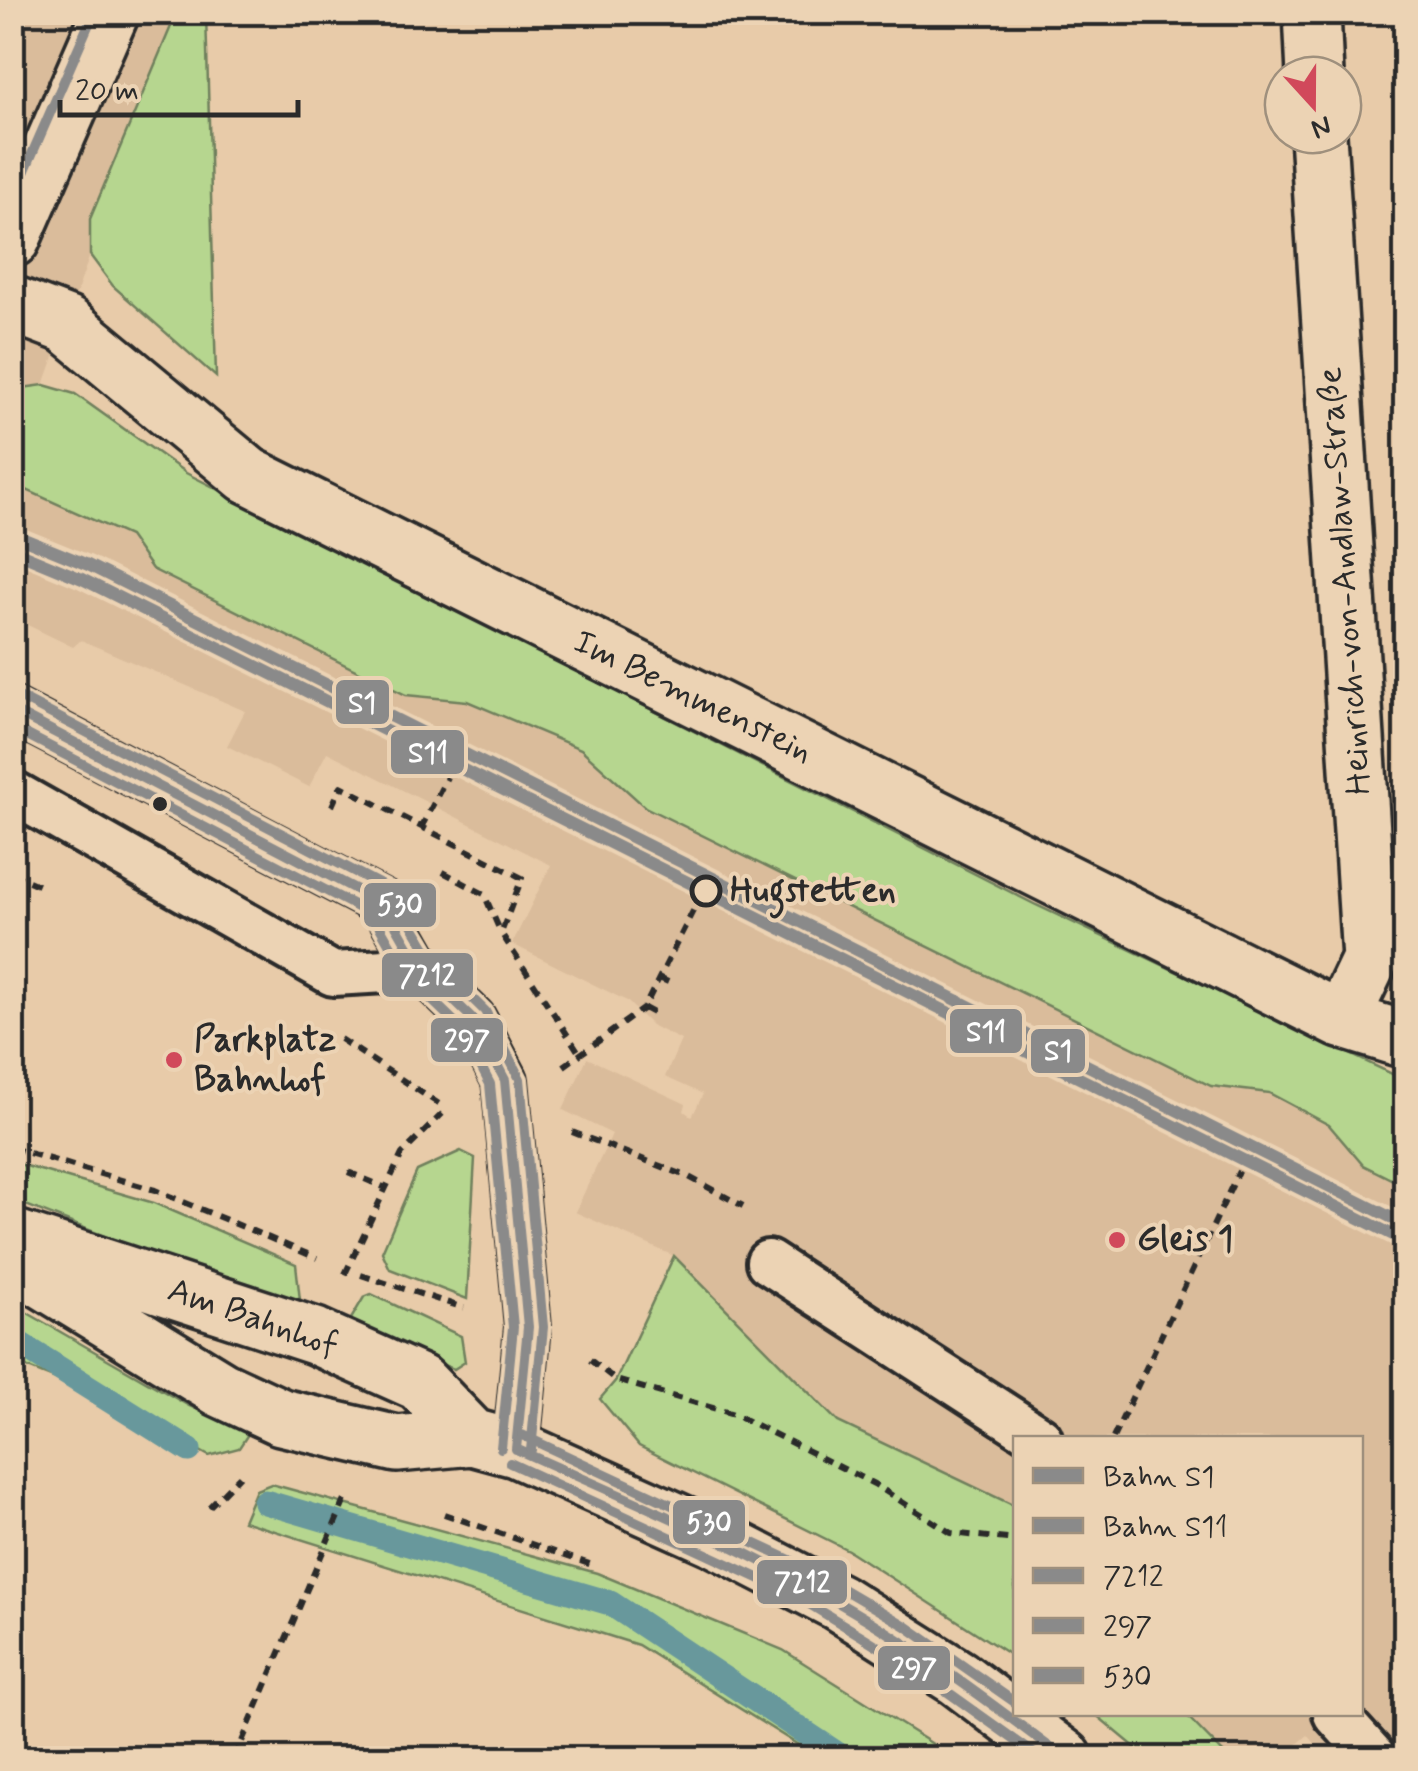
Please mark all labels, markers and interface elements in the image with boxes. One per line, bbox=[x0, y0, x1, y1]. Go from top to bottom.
scale bar bbox=[60, 55, 298, 117]
north arrow bbox=[1263, 55, 1363, 155]
text: 20 m bbox=[75, 72, 139, 111]
text: N bbox=[1306, 105, 1336, 147]
street label: Heinrich-von-Andlaw-Straße bbox=[1307, 365, 1383, 797]
street label: Im Bemmenstein bbox=[566, 619, 820, 775]
line badge: S1 bbox=[334, 678, 391, 726]
text: S1 bbox=[348, 686, 376, 723]
line badge: S11 bbox=[389, 728, 466, 776]
text: S11 bbox=[408, 736, 448, 773]
unlabelled marker bbox=[150, 794, 170, 814]
place label: Hugstetten bbox=[730, 868, 896, 919]
marker: Hugstetten bbox=[691, 876, 721, 906]
line badge: 530 bbox=[362, 881, 438, 929]
text: 530 bbox=[377, 888, 423, 925]
line badge: 7212 bbox=[380, 951, 475, 999]
text: 7212 bbox=[399, 959, 455, 996]
line badge: S11 bbox=[948, 1007, 1024, 1055]
text: S11 bbox=[966, 1015, 1006, 1052]
line badge: 297 bbox=[429, 1016, 505, 1064]
place label: Parkplatz Bahnhof bbox=[194, 1017, 336, 1103]
text: 297 bbox=[444, 1024, 490, 1061]
line badge: S1 bbox=[1029, 1027, 1087, 1075]
text: S1 bbox=[1044, 1034, 1072, 1071]
marker: Parkplatz Bahnhof bbox=[163, 1049, 185, 1071]
place label: Gleis 1 bbox=[1137, 1217, 1233, 1263]
marker: Gleis 1 bbox=[1106, 1229, 1128, 1251]
street label: Am Bahnhof bbox=[161, 1267, 345, 1369]
legend bbox=[1013, 1436, 1363, 1716]
text: Bahn S1 bbox=[1103, 1458, 1215, 1497]
line badge: 530 bbox=[671, 1498, 747, 1546]
text: 530 bbox=[686, 1506, 732, 1543]
text: Bahn S11 bbox=[1103, 1508, 1228, 1547]
line badge: 7212 bbox=[755, 1558, 849, 1606]
text: 7212 bbox=[1103, 1558, 1163, 1597]
text: 7212 bbox=[774, 1566, 830, 1603]
text: 297 bbox=[1103, 1608, 1152, 1647]
line badge: 297 bbox=[876, 1644, 952, 1692]
text: 297 bbox=[891, 1652, 937, 1689]
text: 530 bbox=[1103, 1658, 1152, 1697]

